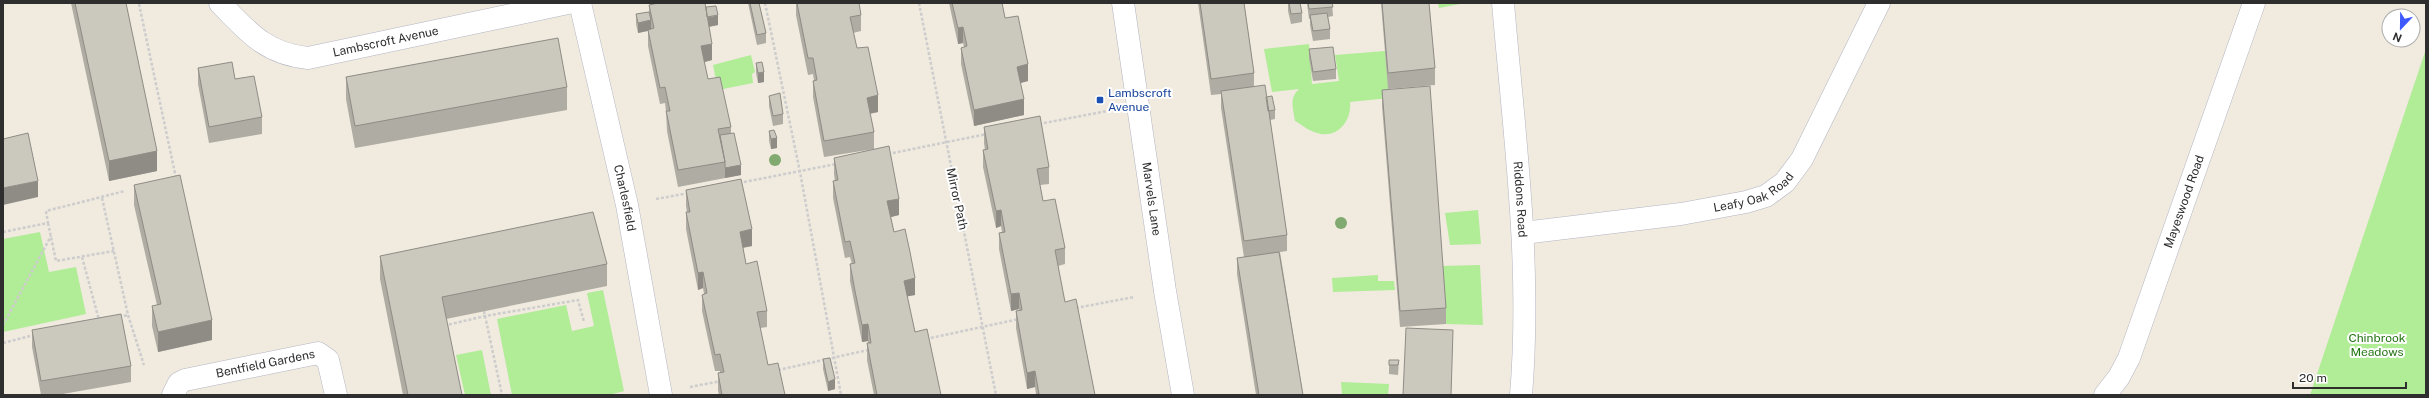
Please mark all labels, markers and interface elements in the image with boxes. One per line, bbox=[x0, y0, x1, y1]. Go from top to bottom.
north arrow bbox=[2381, 8, 2421, 48]
street label: Lambscroft Avenue bbox=[331, 24, 440, 60]
text: N bbox=[2391, 30, 2403, 44]
place label: Lambscroft Avenue bbox=[1108, 86, 1172, 114]
marker: Lambscroft Avenue bbox=[1095, 95, 1105, 105]
street label: Mayeswood Road bbox=[2161, 153, 2207, 250]
street label: Marvels Lane bbox=[1139, 161, 1164, 237]
street label: Riddons Road bbox=[1510, 161, 1530, 238]
street label: Charlesfield bbox=[611, 163, 639, 232]
street label: Mirror Path bbox=[944, 167, 970, 231]
street label: Leafy Oak Road bbox=[1712, 170, 1797, 215]
park label: Chinbrook Meadows bbox=[2348, 331, 2406, 359]
street label: Bentfield Gardens bbox=[215, 347, 316, 381]
scale bar bbox=[2293, 364, 2406, 390]
text: 20 m bbox=[2299, 371, 2327, 385]

